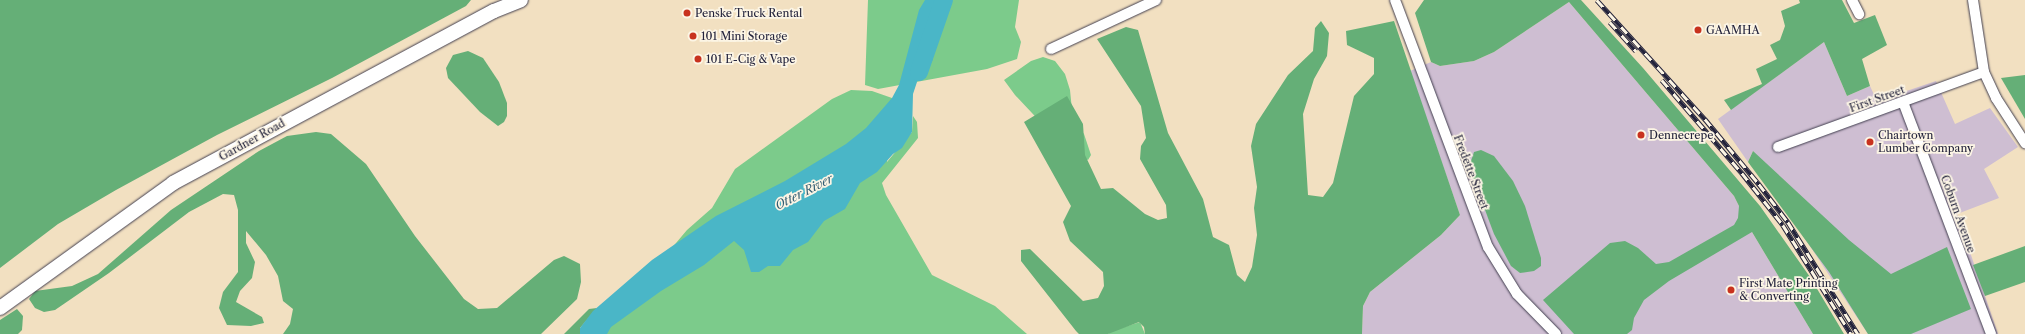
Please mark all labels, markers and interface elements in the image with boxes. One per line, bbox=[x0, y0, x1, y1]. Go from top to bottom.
place label: Penske Truck Rental bbox=[695, 6, 803, 20]
marker: Penske Truck Rental bbox=[682, 8, 692, 18]
place label: GAAMHA bbox=[1706, 23, 1760, 37]
marker: GAAMHA bbox=[1693, 25, 1703, 35]
place label: 101 Mini Storage bbox=[701, 29, 787, 43]
marker: 101 Mini Storage bbox=[688, 31, 698, 41]
place label: 101 E-Cig & Vape bbox=[706, 52, 796, 66]
marker: 101 E-Cig & Vape bbox=[693, 54, 703, 64]
street label: First Street bbox=[1848, 83, 1906, 115]
street label: Gardner Road bbox=[217, 116, 287, 164]
place label: Dennecrepe bbox=[1649, 128, 1713, 142]
place label: Chairtown Lumber Company bbox=[1878, 129, 1973, 155]
marker: Dennecrepe bbox=[1636, 130, 1646, 140]
street label: Fredette Street bbox=[1451, 133, 1491, 211]
marker: Chairtown Lumber Company bbox=[1865, 137, 1875, 147]
water label: Otter River bbox=[773, 171, 835, 213]
street label: Coburn Avenue bbox=[1938, 173, 1978, 255]
place label: First Mate Printing & Converting bbox=[1739, 277, 1838, 303]
marker: First Mate Printing & Converting bbox=[1726, 285, 1736, 295]

